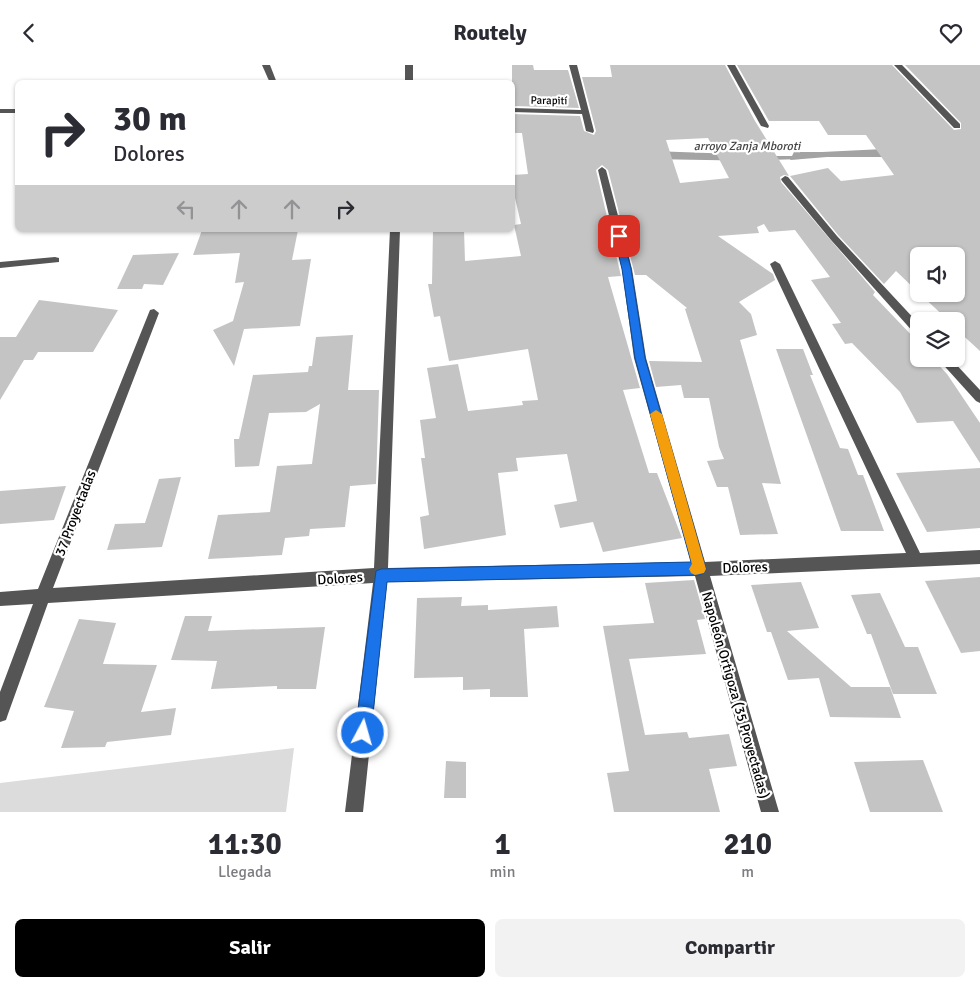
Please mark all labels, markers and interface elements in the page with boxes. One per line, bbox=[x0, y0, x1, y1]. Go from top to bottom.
icon: back bbox=[15, 19, 43, 47]
text: Routely bbox=[453, 19, 527, 46]
icon: heart bbox=[937, 19, 965, 47]
street label: Parapití bbox=[530, 94, 568, 107]
text: 30 m bbox=[113, 97, 187, 140]
icon: right bbox=[30, 100, 95, 165]
water label: arroyo Zanja Mboroti bbox=[694, 139, 802, 154]
text: Dolores bbox=[113, 140, 185, 167]
icon: left bbox=[172, 195, 200, 223]
icon: ahead bbox=[225, 195, 253, 223]
icon: ahead bbox=[278, 195, 306, 223]
icon: right bbox=[331, 195, 359, 223]
pin bbox=[598, 215, 640, 257]
icon: arrive bbox=[605, 222, 633, 250]
map controls bbox=[910, 247, 965, 367]
button: sound bbox=[910, 247, 965, 302]
button: layers bbox=[910, 312, 965, 367]
street label: 37 Proyectadas bbox=[51, 468, 100, 558]
street label: Dolores bbox=[722, 558, 768, 577]
street label: Dolores bbox=[317, 568, 363, 589]
street label: Napoleón Ortigoza (35 Proyectadas) bbox=[698, 590, 773, 801]
position arrow bbox=[336, 706, 388, 758]
text: 11:30 bbox=[208, 826, 282, 863]
text: 1 bbox=[494, 826, 511, 863]
text: 210 bbox=[723, 826, 772, 863]
text: Llegada bbox=[218, 862, 272, 882]
text: min bbox=[490, 862, 515, 882]
text: m bbox=[741, 862, 754, 882]
button: Salir bbox=[15, 919, 485, 977]
button: Compartir bbox=[495, 919, 965, 977]

